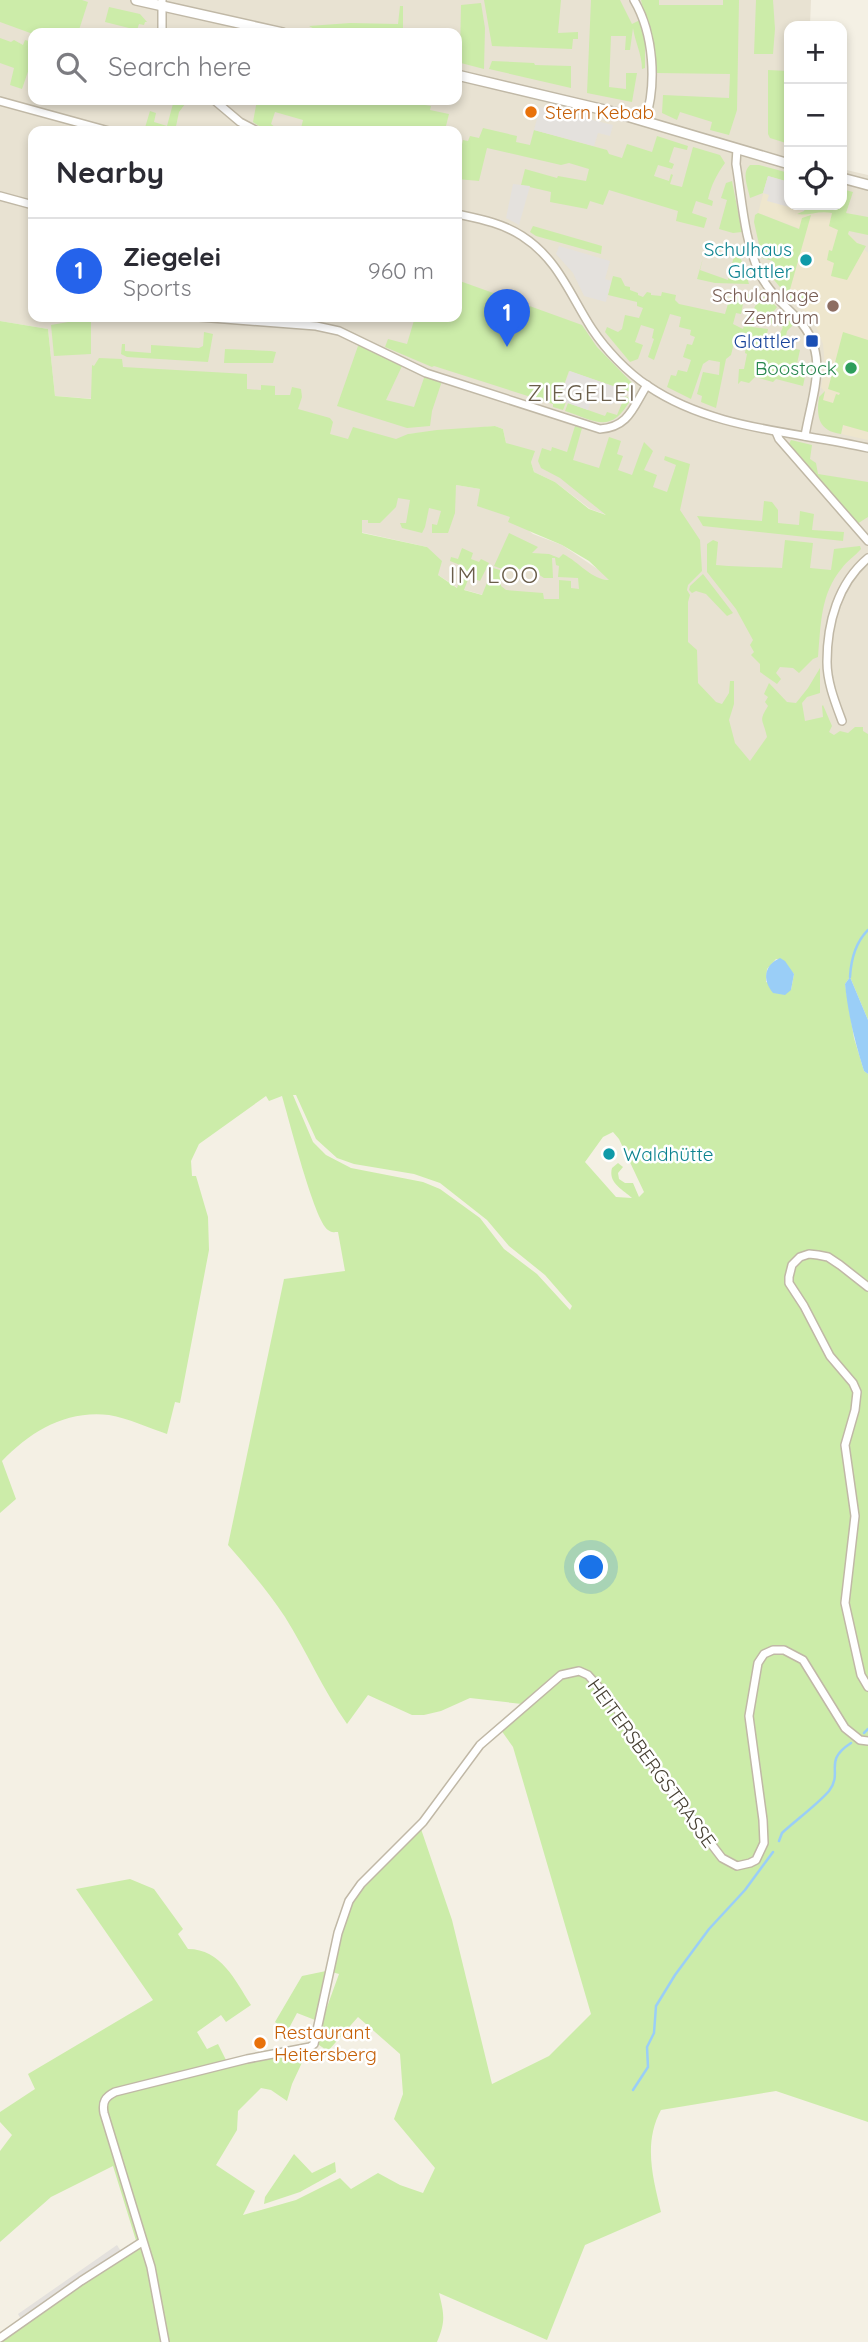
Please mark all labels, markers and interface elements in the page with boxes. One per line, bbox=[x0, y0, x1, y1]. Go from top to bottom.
map controls bbox=[784, 21, 847, 210]
button: + bbox=[784, 21, 847, 84]
search box bbox=[28, 28, 462, 105]
icon: search bbox=[52, 48, 90, 86]
text: Search here bbox=[108, 50, 252, 83]
button: − bbox=[784, 84, 847, 147]
place label: Stern Kebab bbox=[545, 100, 654, 124]
marker: Stern Kebab bbox=[523, 104, 539, 120]
button: locate bbox=[784, 147, 847, 210]
text: Nearby bbox=[56, 153, 164, 191]
place label: Schulhaus Glattler bbox=[704, 237, 793, 283]
text: Ziegelei bbox=[123, 240, 221, 273]
marker: Schulhaus Glattler bbox=[798, 252, 814, 268]
text: 1 bbox=[75, 256, 83, 285]
text: 960 m bbox=[368, 256, 434, 285]
text: Sports bbox=[123, 273, 192, 302]
place label: Schulanlage Zentrum bbox=[712, 283, 819, 329]
pin: 1 bbox=[484, 289, 530, 347]
marker: Schulanlage Zentrum bbox=[825, 298, 841, 314]
place label: Glattler bbox=[734, 329, 799, 353]
marker: Glattler bbox=[804, 333, 820, 349]
place label: Boostock bbox=[755, 356, 837, 380]
marker: Boostock bbox=[843, 360, 859, 376]
district label: ZIEGELEI bbox=[527, 378, 637, 407]
district label: IM LOO bbox=[450, 560, 540, 589]
place label: Waldhütte bbox=[623, 1142, 714, 1166]
marker: Waldhütte bbox=[601, 1146, 617, 1162]
your location bbox=[574, 1550, 608, 1584]
street label: HEITERSBERGSTRASSE bbox=[583, 1674, 721, 1852]
place label: Restaurant Heitersberg bbox=[274, 2020, 377, 2066]
marker: Restaurant Heitersberg bbox=[252, 2035, 268, 2051]

